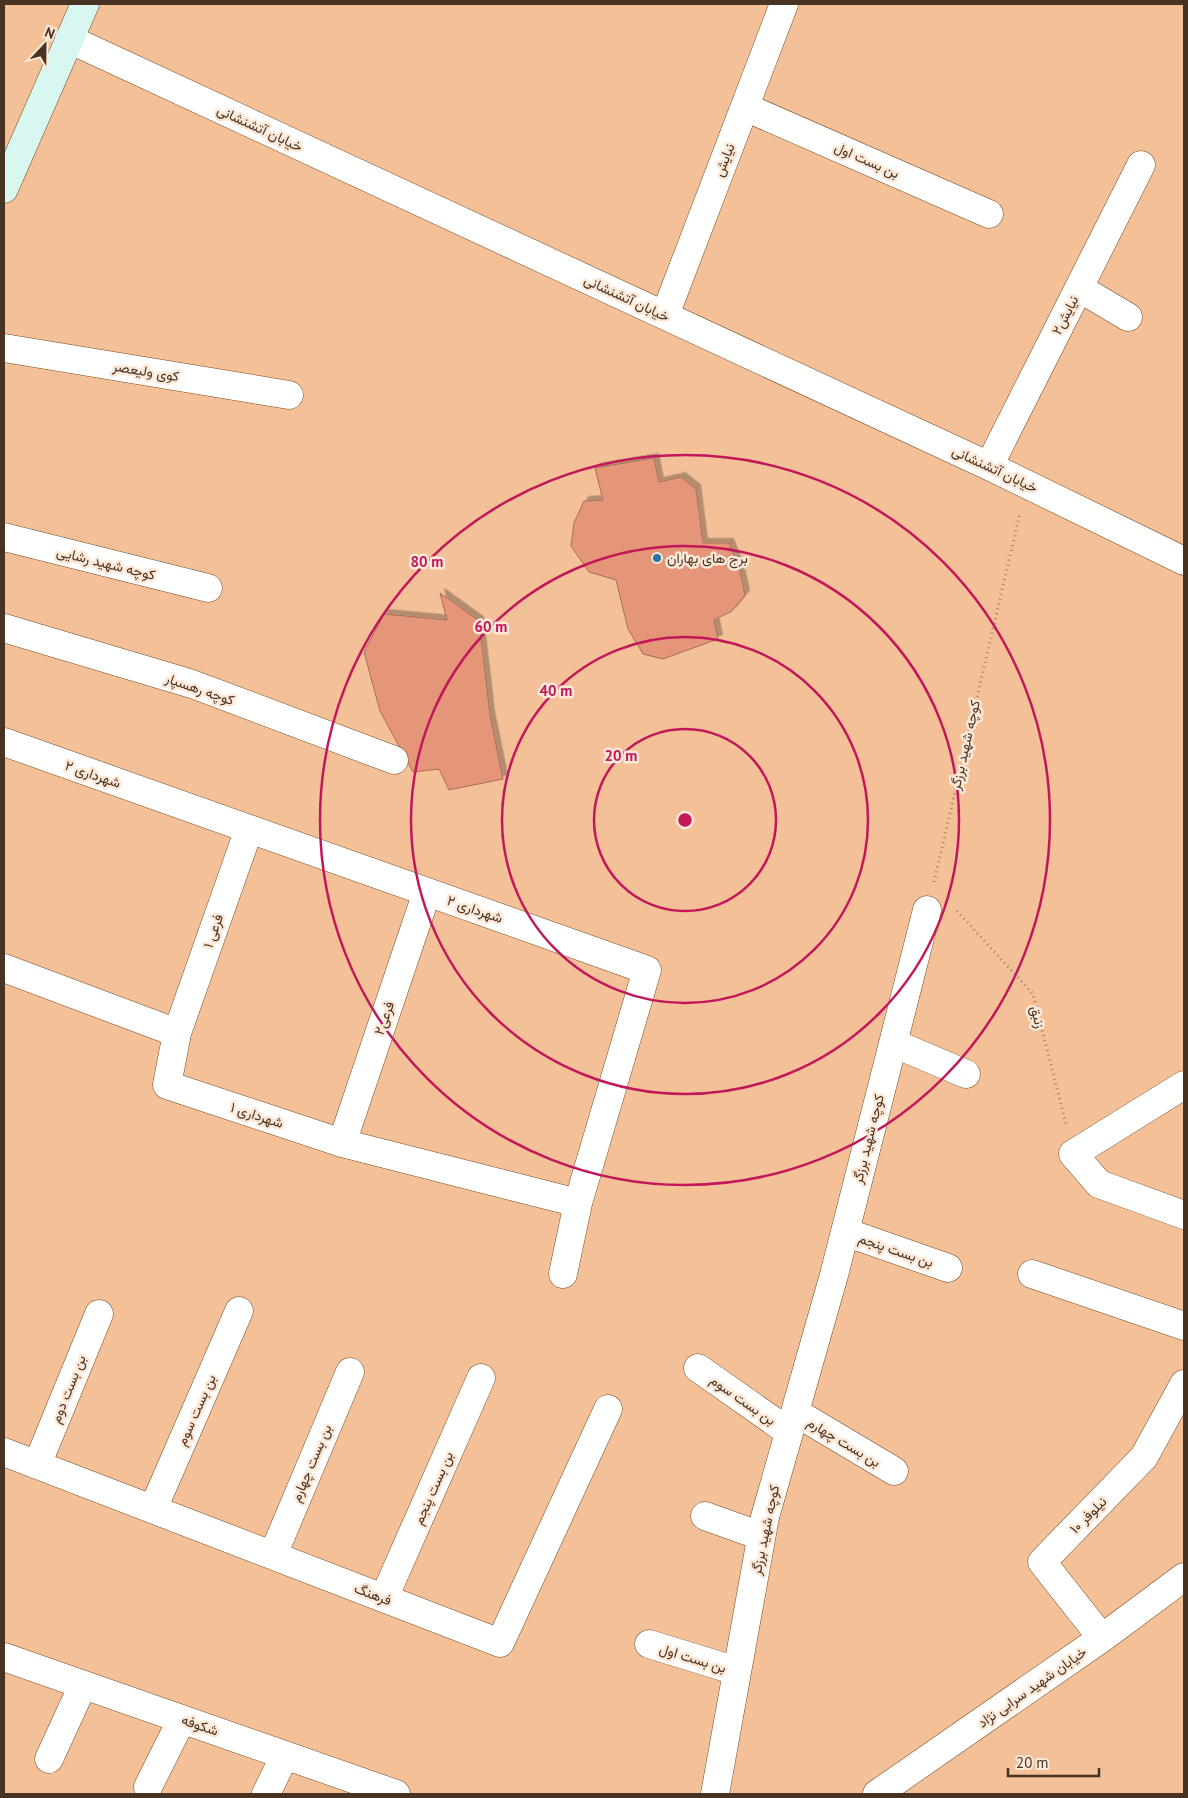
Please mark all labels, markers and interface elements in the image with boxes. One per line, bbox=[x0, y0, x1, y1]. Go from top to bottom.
north arrow bbox=[20, 20, 70, 70]
text: N bbox=[42, 23, 58, 43]
street label: خیابان آتشنشانی bbox=[214, 100, 306, 156]
street label: بن بست اول bbox=[831, 138, 902, 183]
street label: نیایش bbox=[709, 141, 739, 179]
street label: خیابان آتشنشانی bbox=[581, 270, 673, 326]
street label: نیایش۲ bbox=[1048, 292, 1082, 338]
street label: کوی ولیعصر bbox=[111, 357, 180, 385]
street label: خیابان آتشنشانی bbox=[949, 441, 1041, 497]
street label: کوچه شهید رشایی bbox=[55, 542, 157, 585]
place label: برج های بهاران bbox=[667, 549, 748, 569]
text: 80 m bbox=[411, 552, 443, 571]
marker: برج های بهاران bbox=[651, 552, 663, 564]
text: 60 m bbox=[475, 617, 507, 636]
street label: کوچه رهسپار bbox=[162, 669, 237, 710]
text: 40 m bbox=[540, 681, 572, 700]
street label: کوچه شهید برزگر bbox=[946, 698, 985, 793]
text: 20 m bbox=[605, 746, 637, 765]
street label: شهرداری ۲ bbox=[63, 756, 123, 792]
centre of rings bbox=[676, 811, 694, 829]
street label: شهرداری ۲ bbox=[445, 891, 505, 927]
street label: فرعی ۱ bbox=[199, 912, 227, 950]
street label: فرعی۲ bbox=[370, 999, 398, 1037]
street label: زنبق bbox=[1027, 1004, 1050, 1030]
street label: کوچه شهید برزگر bbox=[848, 1092, 889, 1187]
street label: شهرداری ۱ bbox=[228, 1098, 286, 1132]
street label: بن بست پنجم bbox=[856, 1229, 936, 1272]
street label: بن بست دوم bbox=[46, 1352, 90, 1426]
street label: بن بست سوم bbox=[707, 1371, 779, 1429]
street label: بن بست سوم bbox=[172, 1372, 220, 1448]
street label: بن بست چهارم bbox=[803, 1413, 884, 1472]
street label: بن بست چهارم bbox=[287, 1421, 336, 1505]
street label: بن بست پنجم bbox=[409, 1449, 458, 1528]
street label: کوچه شهید برزگر bbox=[746, 1483, 784, 1578]
street label: نیلوفر ۱۰ bbox=[1066, 1493, 1110, 1537]
street label: فرهنگ bbox=[352, 1579, 394, 1609]
street label: بن بست اول bbox=[657, 1639, 729, 1678]
street label: خیابان شهید سرابی نژاد bbox=[974, 1643, 1090, 1731]
street label: شکوفه bbox=[179, 1710, 221, 1740]
scale bar bbox=[1008, 1746, 1099, 1778]
text: 20 m bbox=[1016, 1753, 1049, 1772]

